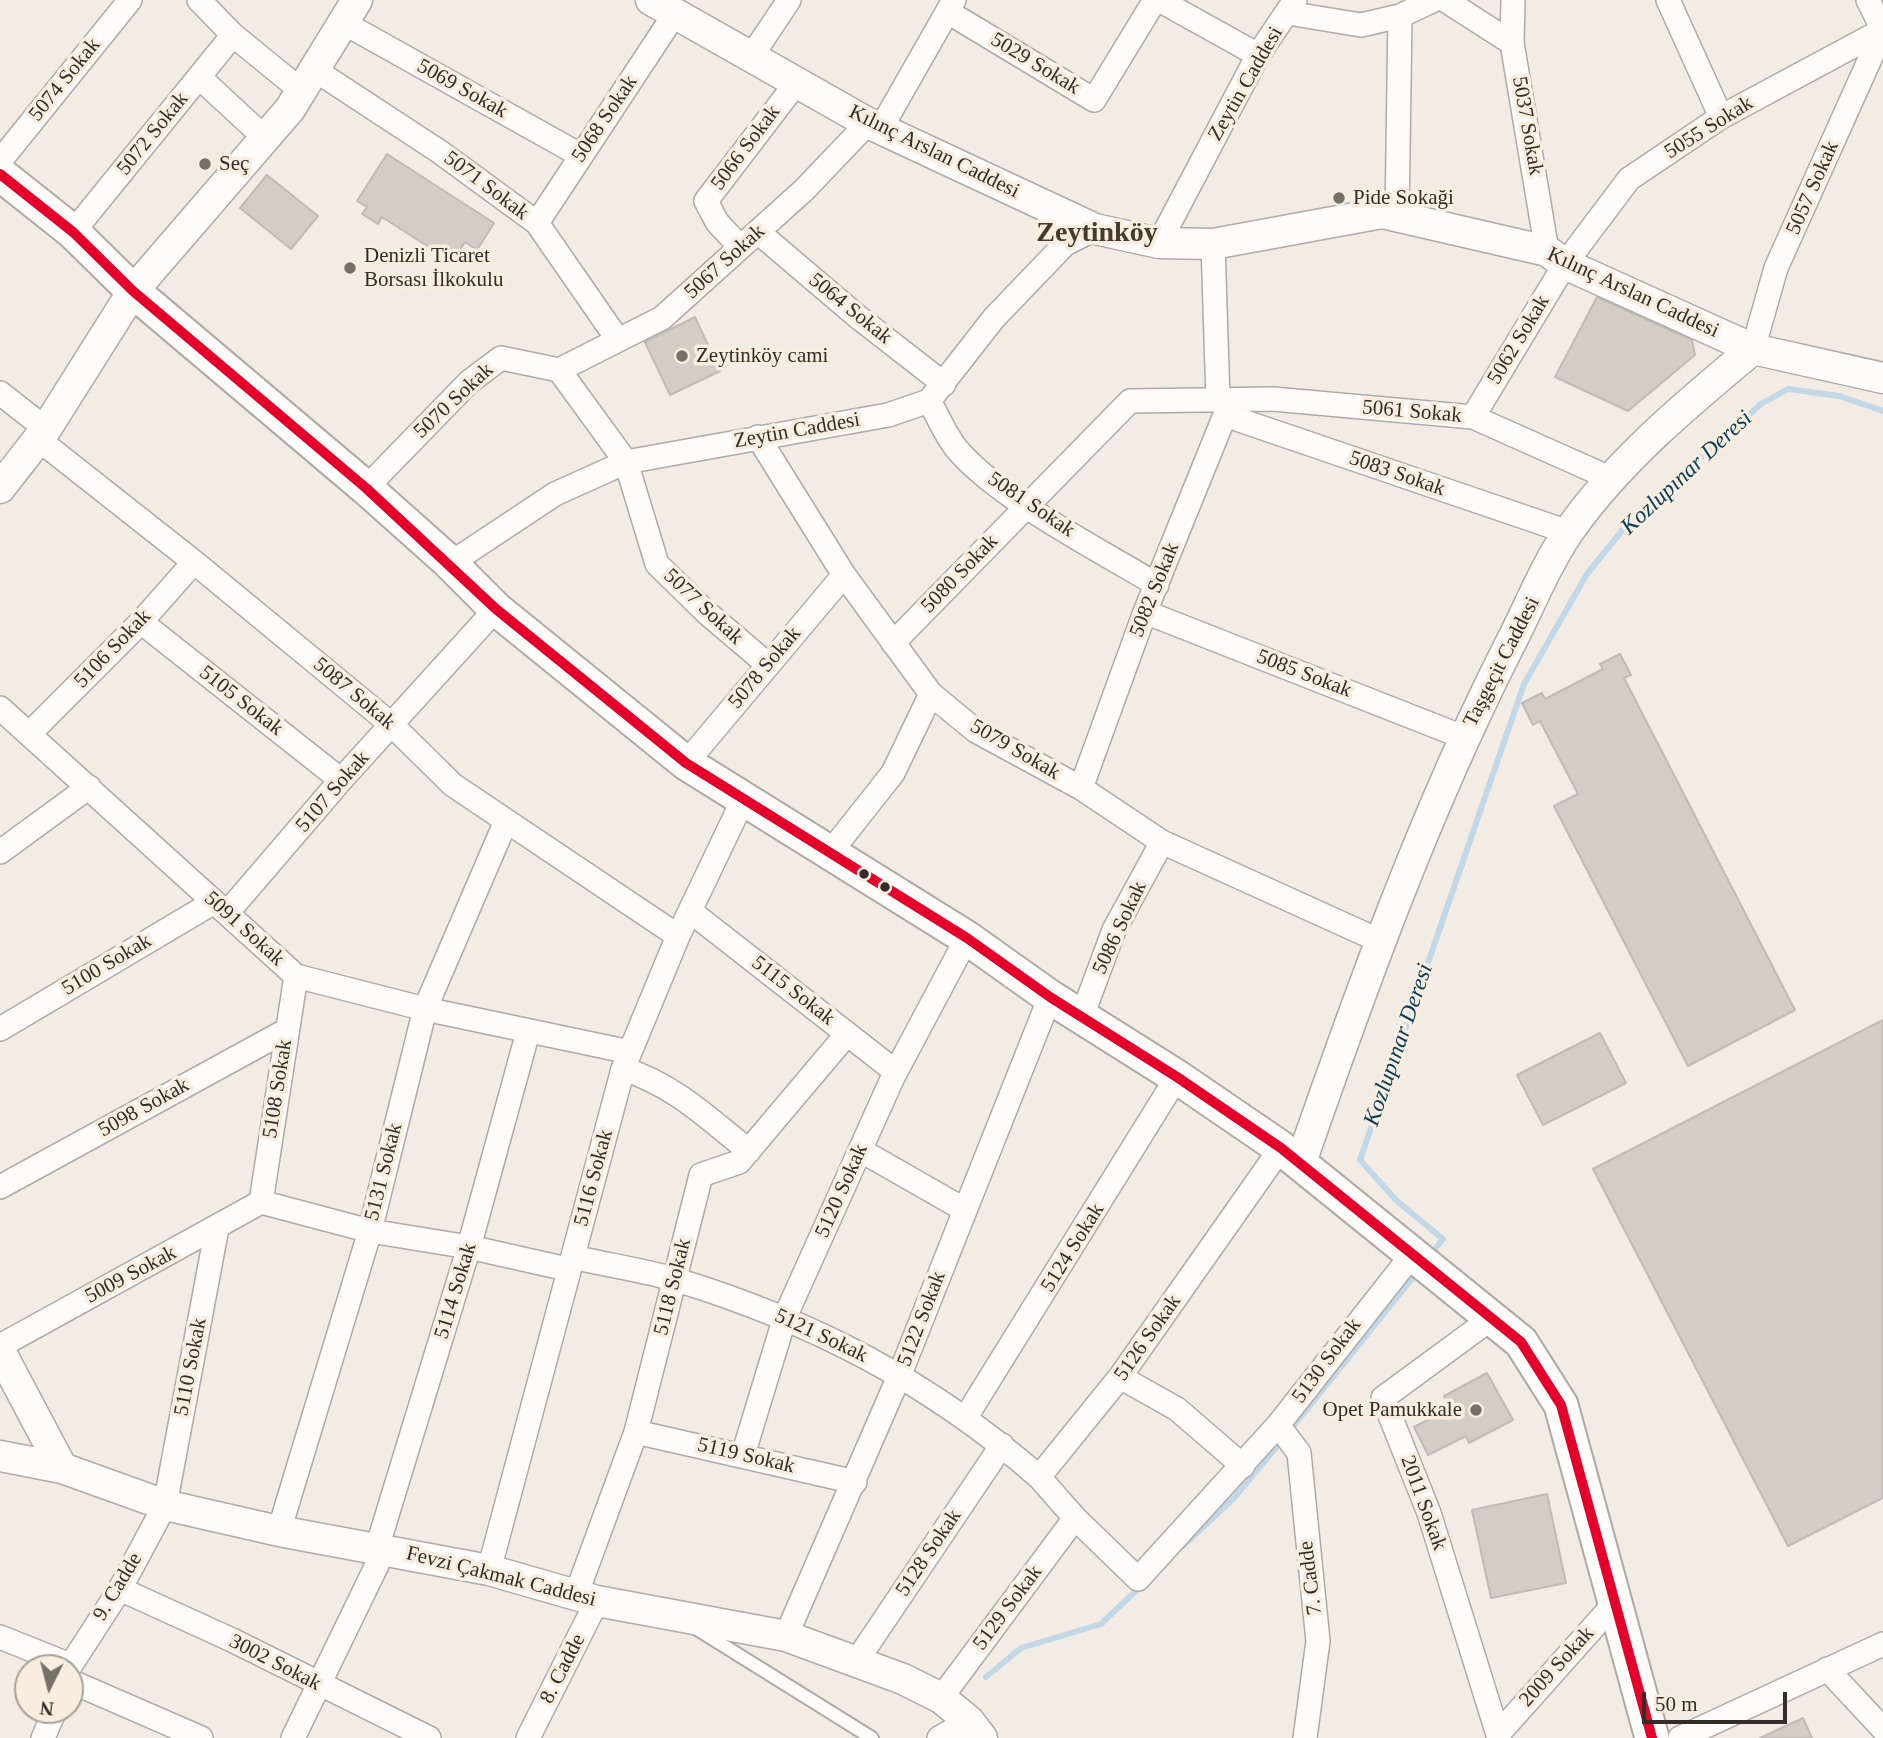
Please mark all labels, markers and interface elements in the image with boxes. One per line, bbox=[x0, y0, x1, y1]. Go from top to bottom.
street label: Zeytin Caddesi bbox=[1203, 22, 1289, 146]
street label: 5029 Sokak bbox=[986, 28, 1084, 100]
street label: 5074 Sokak bbox=[24, 33, 106, 127]
street label: 5069 Sokak bbox=[412, 54, 512, 124]
street label: 5068 Sokak bbox=[567, 71, 643, 167]
street label: 5037 Sokak bbox=[1506, 75, 1548, 177]
street label: 5072 Sokak bbox=[112, 87, 194, 181]
street label: 5055 Sokak bbox=[1660, 91, 1758, 165]
street label: Kılınç Arslan Caddesi bbox=[845, 100, 1023, 204]
street label: 5066 Sokak bbox=[706, 101, 786, 195]
street label: 5057 Sokak bbox=[1781, 137, 1845, 239]
street label: 5071 Sokak bbox=[439, 146, 533, 226]
place label: Seç bbox=[219, 151, 249, 177]
marker: Seç bbox=[197, 156, 213, 172]
place label: Pide Sokaği bbox=[1353, 185, 1454, 211]
marker: Pide Sokaği bbox=[1331, 190, 1347, 206]
district label: Zeytinköy bbox=[1036, 217, 1158, 251]
street label: 5067 Sokak bbox=[680, 219, 770, 305]
street label: Kılınç Arslan Caddesi bbox=[1543, 242, 1723, 344]
place label: Denizli Ticaret Borsası İlkokulu bbox=[364, 243, 503, 293]
marker: Denizli Ticaret Borsası İlkokulu bbox=[342, 260, 358, 276]
street label: 5064 Sokak bbox=[803, 268, 897, 350]
street label: 5062 Sokak bbox=[1483, 291, 1555, 389]
place label: Zeytinköy cami bbox=[696, 343, 828, 369]
marker: Zeytinköy cami bbox=[674, 348, 690, 364]
street label: 5070 Sokak bbox=[409, 358, 499, 444]
street label: 5061 Sokak bbox=[1361, 395, 1463, 429]
water label: Kozlupınar Deresi bbox=[1616, 405, 1758, 541]
street label: Zeytin Caddesi bbox=[732, 408, 862, 454]
street label: 5083 Sokak bbox=[1346, 446, 1448, 502]
street label: 5081 Sokak bbox=[983, 467, 1079, 543]
street label: 5080 Sokak bbox=[916, 529, 1004, 619]
street label: 5082 Sokak bbox=[1125, 539, 1185, 641]
street label: 5077 Sokak bbox=[658, 564, 748, 650]
street label: Taşgeçit Caddesi bbox=[1458, 593, 1546, 731]
street label: 5106 Sokak bbox=[69, 604, 157, 694]
street label: 5078 Sokak bbox=[723, 622, 807, 714]
street label: 5085 Sokak bbox=[1253, 644, 1355, 704]
street label: 5087 Sokak bbox=[308, 652, 400, 736]
street label: 5105 Sokak bbox=[194, 660, 288, 742]
street label: 5079 Sokak bbox=[966, 714, 1064, 786]
street label: 5107 Sokak bbox=[291, 746, 375, 838]
unlabelled marker bbox=[857, 867, 871, 881]
street label: 5086 Sokak bbox=[1088, 877, 1152, 979]
unlabelled marker bbox=[878, 880, 892, 894]
street label: 5091 Sokak bbox=[199, 886, 289, 972]
street label: 5100 Sokak bbox=[58, 929, 156, 1001]
street label: 5115 Sokak bbox=[746, 951, 840, 1031]
water label: Kozlupınar Deresi bbox=[1358, 960, 1440, 1130]
street label: 5108 Sokak bbox=[258, 1038, 298, 1140]
street label: 5098 Sokak bbox=[94, 1073, 194, 1143]
street label: 5131 Sokak bbox=[360, 1121, 408, 1223]
street label: 5116 Sokak bbox=[569, 1127, 619, 1229]
street label: 5120 Sokak bbox=[810, 1140, 874, 1242]
street label: 5124 Sokak bbox=[1036, 1199, 1110, 1297]
street label: 5118 Sokak bbox=[649, 1236, 697, 1338]
street label: 5009 Sokak bbox=[81, 1240, 181, 1310]
street label: 5114 Sokak bbox=[429, 1240, 483, 1342]
street label: 5122 Sokak bbox=[892, 1268, 952, 1370]
street label: 5126 Sokak bbox=[1109, 1290, 1187, 1386]
street label: 5121 Sokak bbox=[770, 1304, 872, 1368]
street label: 5130 Sokak bbox=[1287, 1314, 1367, 1408]
street label: 5110 Sokak bbox=[169, 1316, 213, 1418]
place label: Opet Pamukkale bbox=[1323, 1397, 1462, 1423]
marker: Opet Pamukkale bbox=[1468, 1402, 1484, 1418]
street label: 5119 Sokak bbox=[695, 1433, 797, 1479]
street label: 2011 Sokak bbox=[1394, 1452, 1452, 1554]
street label: 5128 Sokak bbox=[891, 1505, 967, 1601]
street label: 7. Cadde bbox=[1294, 1539, 1328, 1617]
street label: Fevzi Çakmak Caddesi bbox=[403, 1541, 599, 1613]
street label: 9. Cadde bbox=[88, 1549, 148, 1625]
street label: 5129 Sokak bbox=[968, 1561, 1048, 1655]
street label: 2009 Sokak bbox=[1514, 1622, 1600, 1712]
street label: 3002 Sokak bbox=[225, 1629, 325, 1697]
street label: 8. Cadde bbox=[535, 1630, 591, 1708]
north arrow bbox=[14, 1654, 84, 1724]
scale bar bbox=[1645, 1678, 1790, 1722]
text: 50 m bbox=[1655, 1692, 1698, 1716]
text: N bbox=[39, 1697, 55, 1720]

